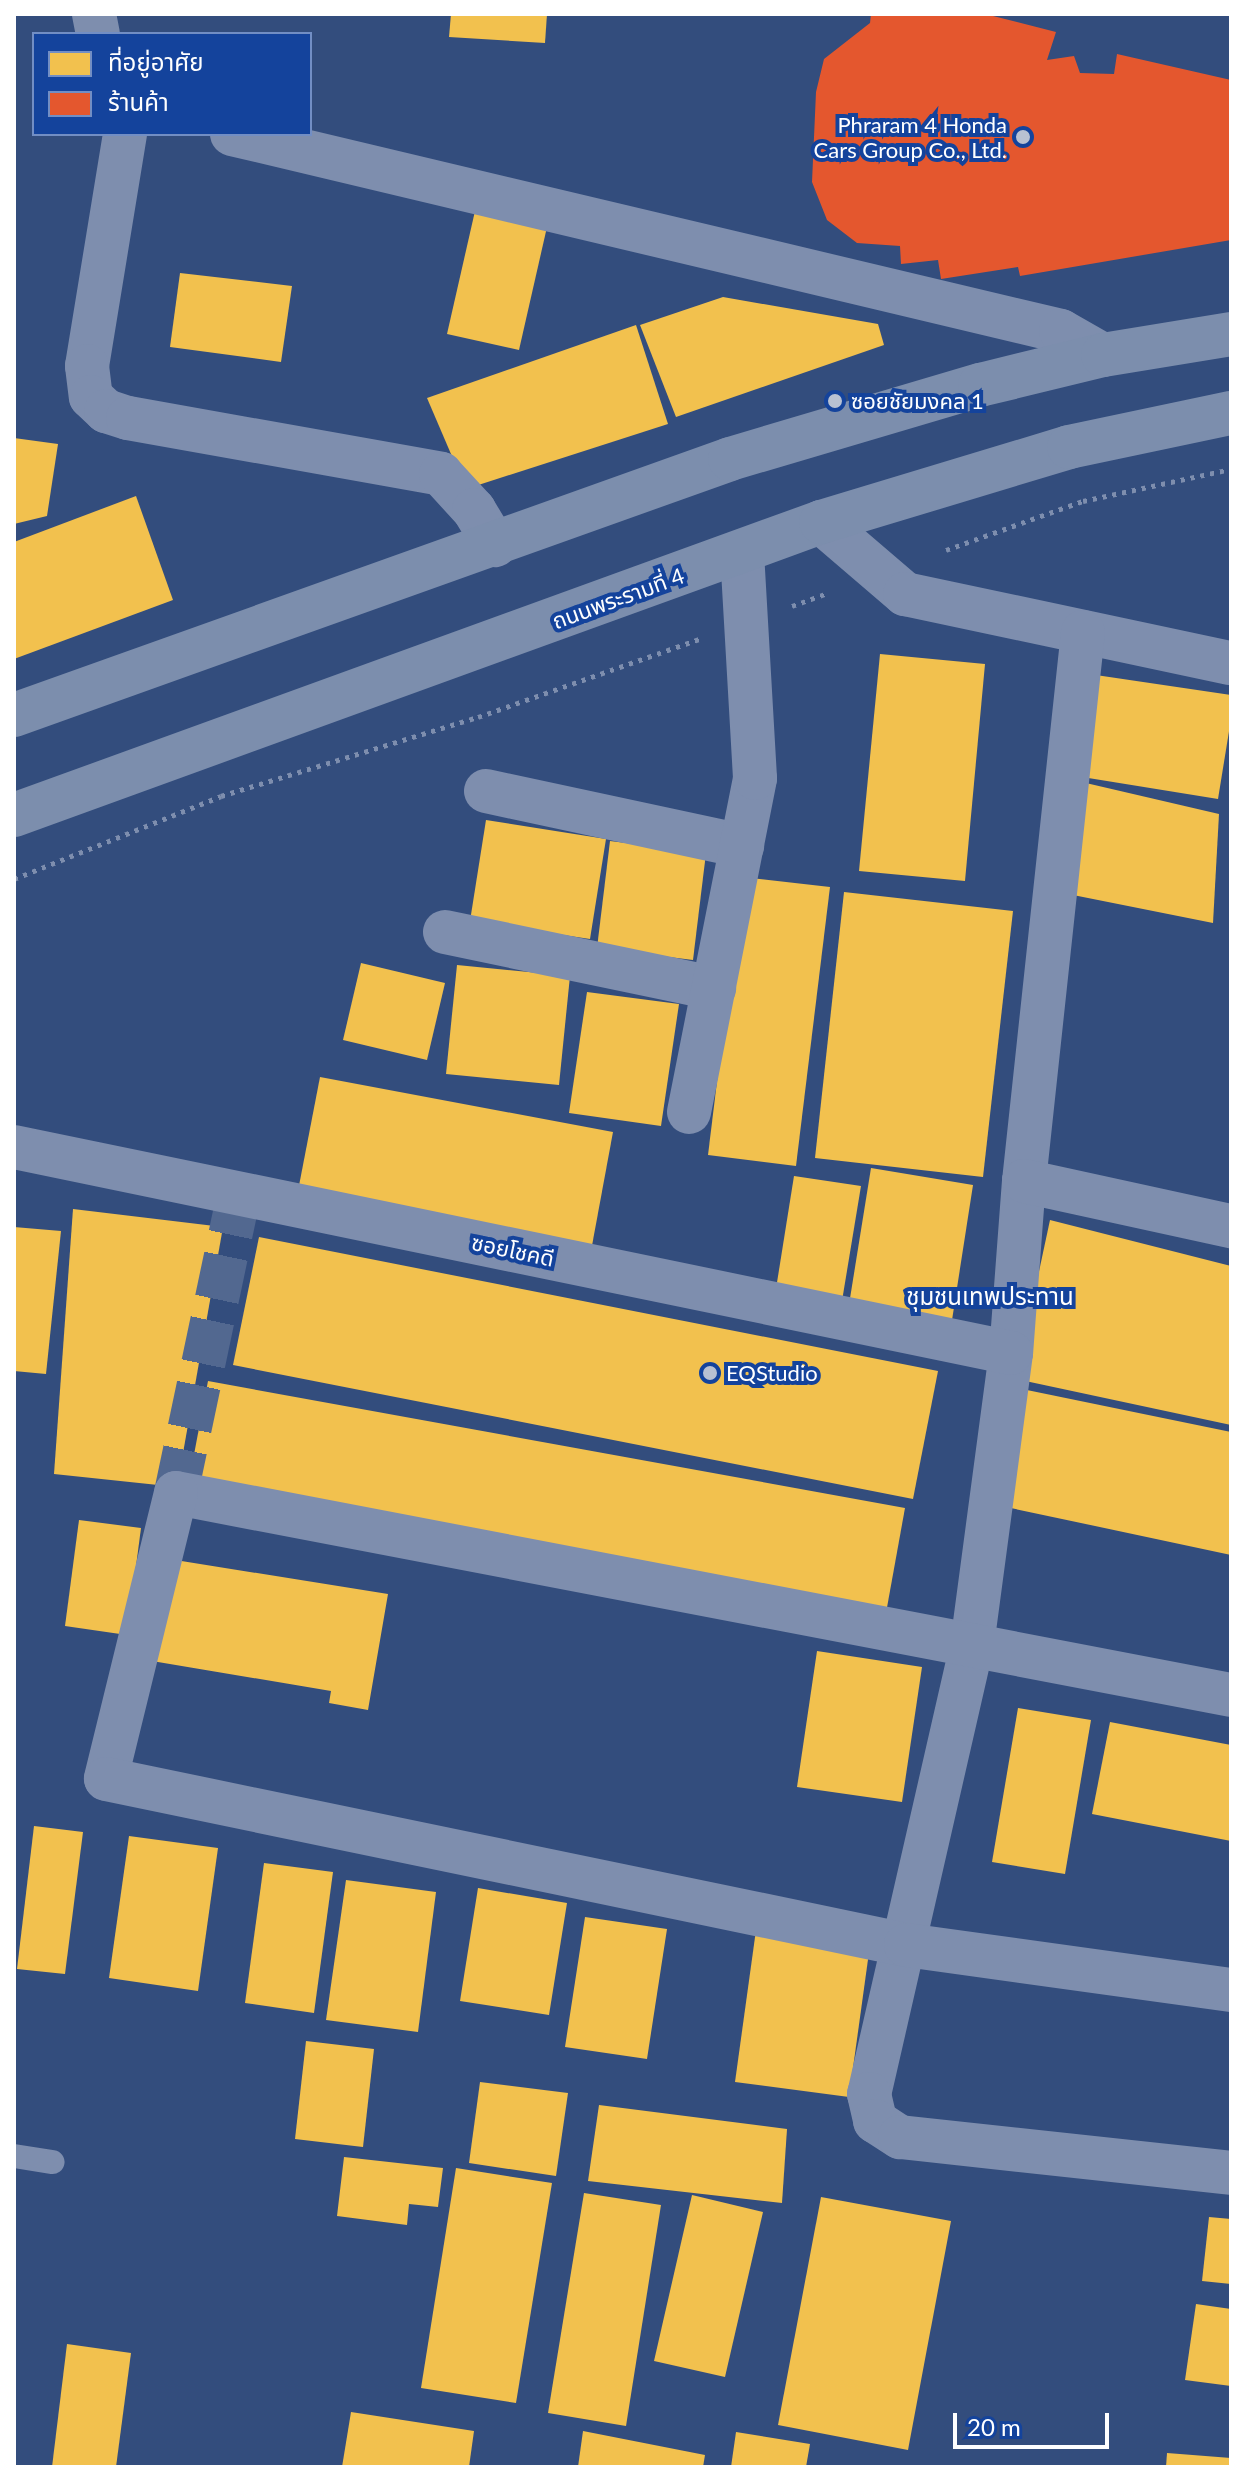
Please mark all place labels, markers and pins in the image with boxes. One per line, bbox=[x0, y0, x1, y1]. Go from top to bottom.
place label: Phraram 4 Honda Cars Group Co., Ltd. bbox=[814, 111, 1007, 162]
marker: Phraram 4 Honda Cars Group Co., Ltd. bbox=[1014, 128, 1032, 146]
place label: ซอยชัยมงคล 1 bbox=[851, 388, 984, 414]
marker: ซอยชัยมงคล 1 bbox=[826, 392, 844, 410]
place label: EQStudio bbox=[726, 1360, 818, 1386]
marker: EQStudio bbox=[701, 1364, 719, 1382]

